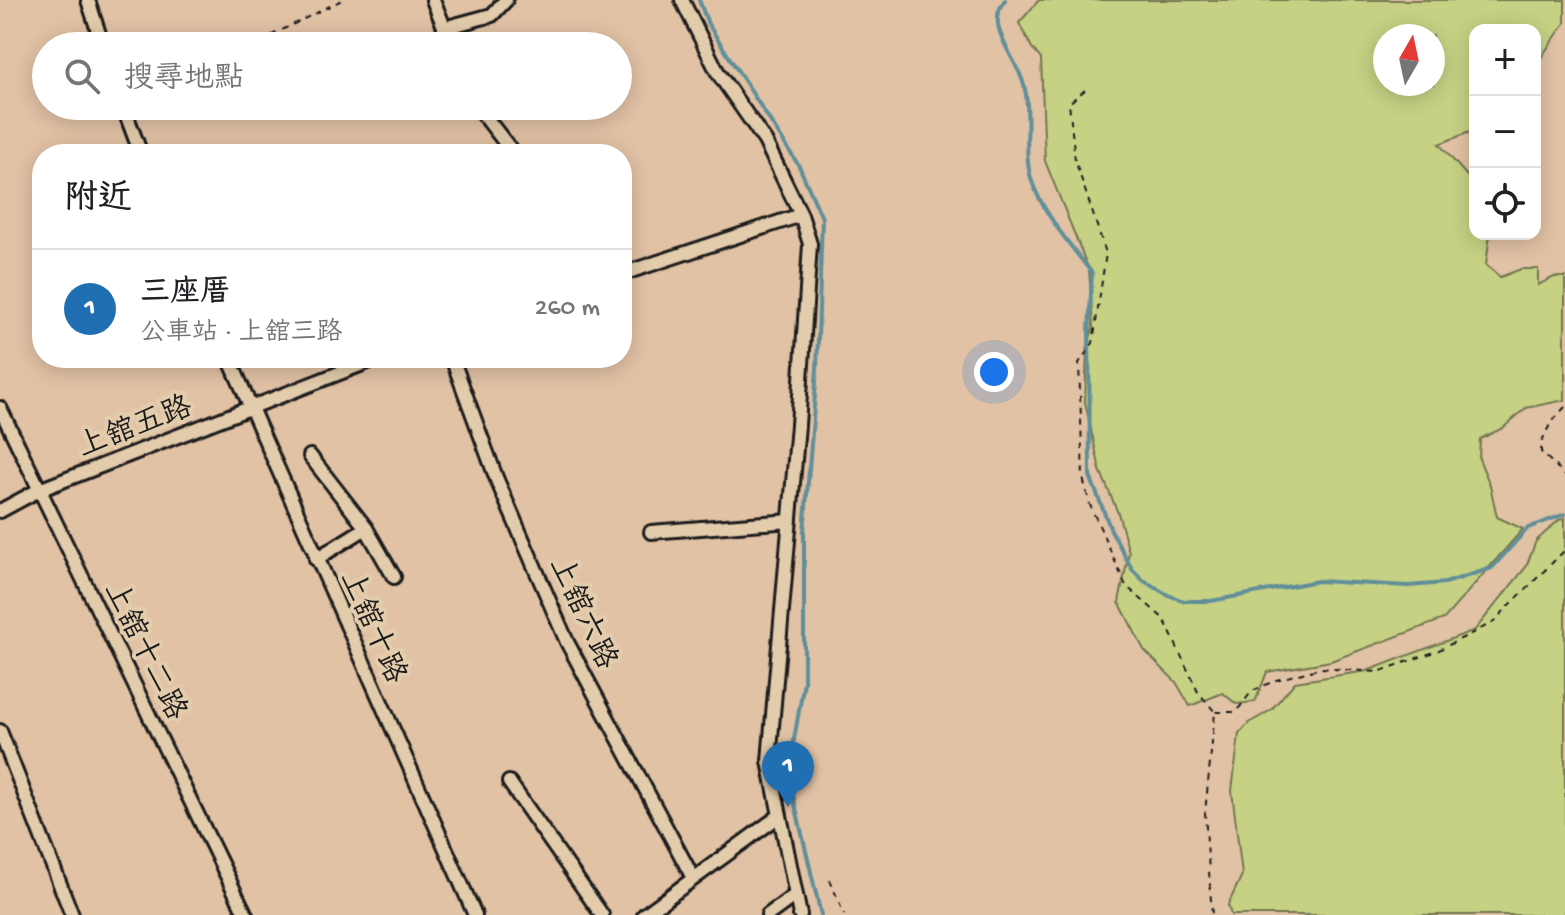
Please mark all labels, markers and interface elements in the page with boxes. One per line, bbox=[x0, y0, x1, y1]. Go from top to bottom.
north arrow bbox=[1373, 24, 1445, 96]
map controls bbox=[1469, 24, 1541, 240]
button: + bbox=[1469, 24, 1541, 96]
search box bbox=[32, 32, 632, 120]
icon: search bbox=[60, 54, 104, 98]
text: 搜尋地點 bbox=[124, 63, 244, 98]
button: − bbox=[1469, 96, 1541, 168]
button: locate bbox=[1469, 168, 1541, 240]
text: 附近 bbox=[64, 181, 132, 221]
text: 三座厝 bbox=[140, 277, 230, 312]
text: 1 bbox=[85, 294, 95, 325]
text: 260 m bbox=[535, 294, 600, 325]
text: 公車站 · 上舘三路 bbox=[140, 319, 342, 350]
your location bbox=[974, 352, 1014, 392]
street label: 上舘五路 bbox=[73, 389, 198, 467]
street label: 上舘六路 bbox=[540, 551, 624, 676]
street label: 上舘十路 bbox=[330, 565, 413, 690]
street label: 上舘十二路 bbox=[94, 576, 193, 727]
pin: 1 bbox=[762, 741, 814, 807]

